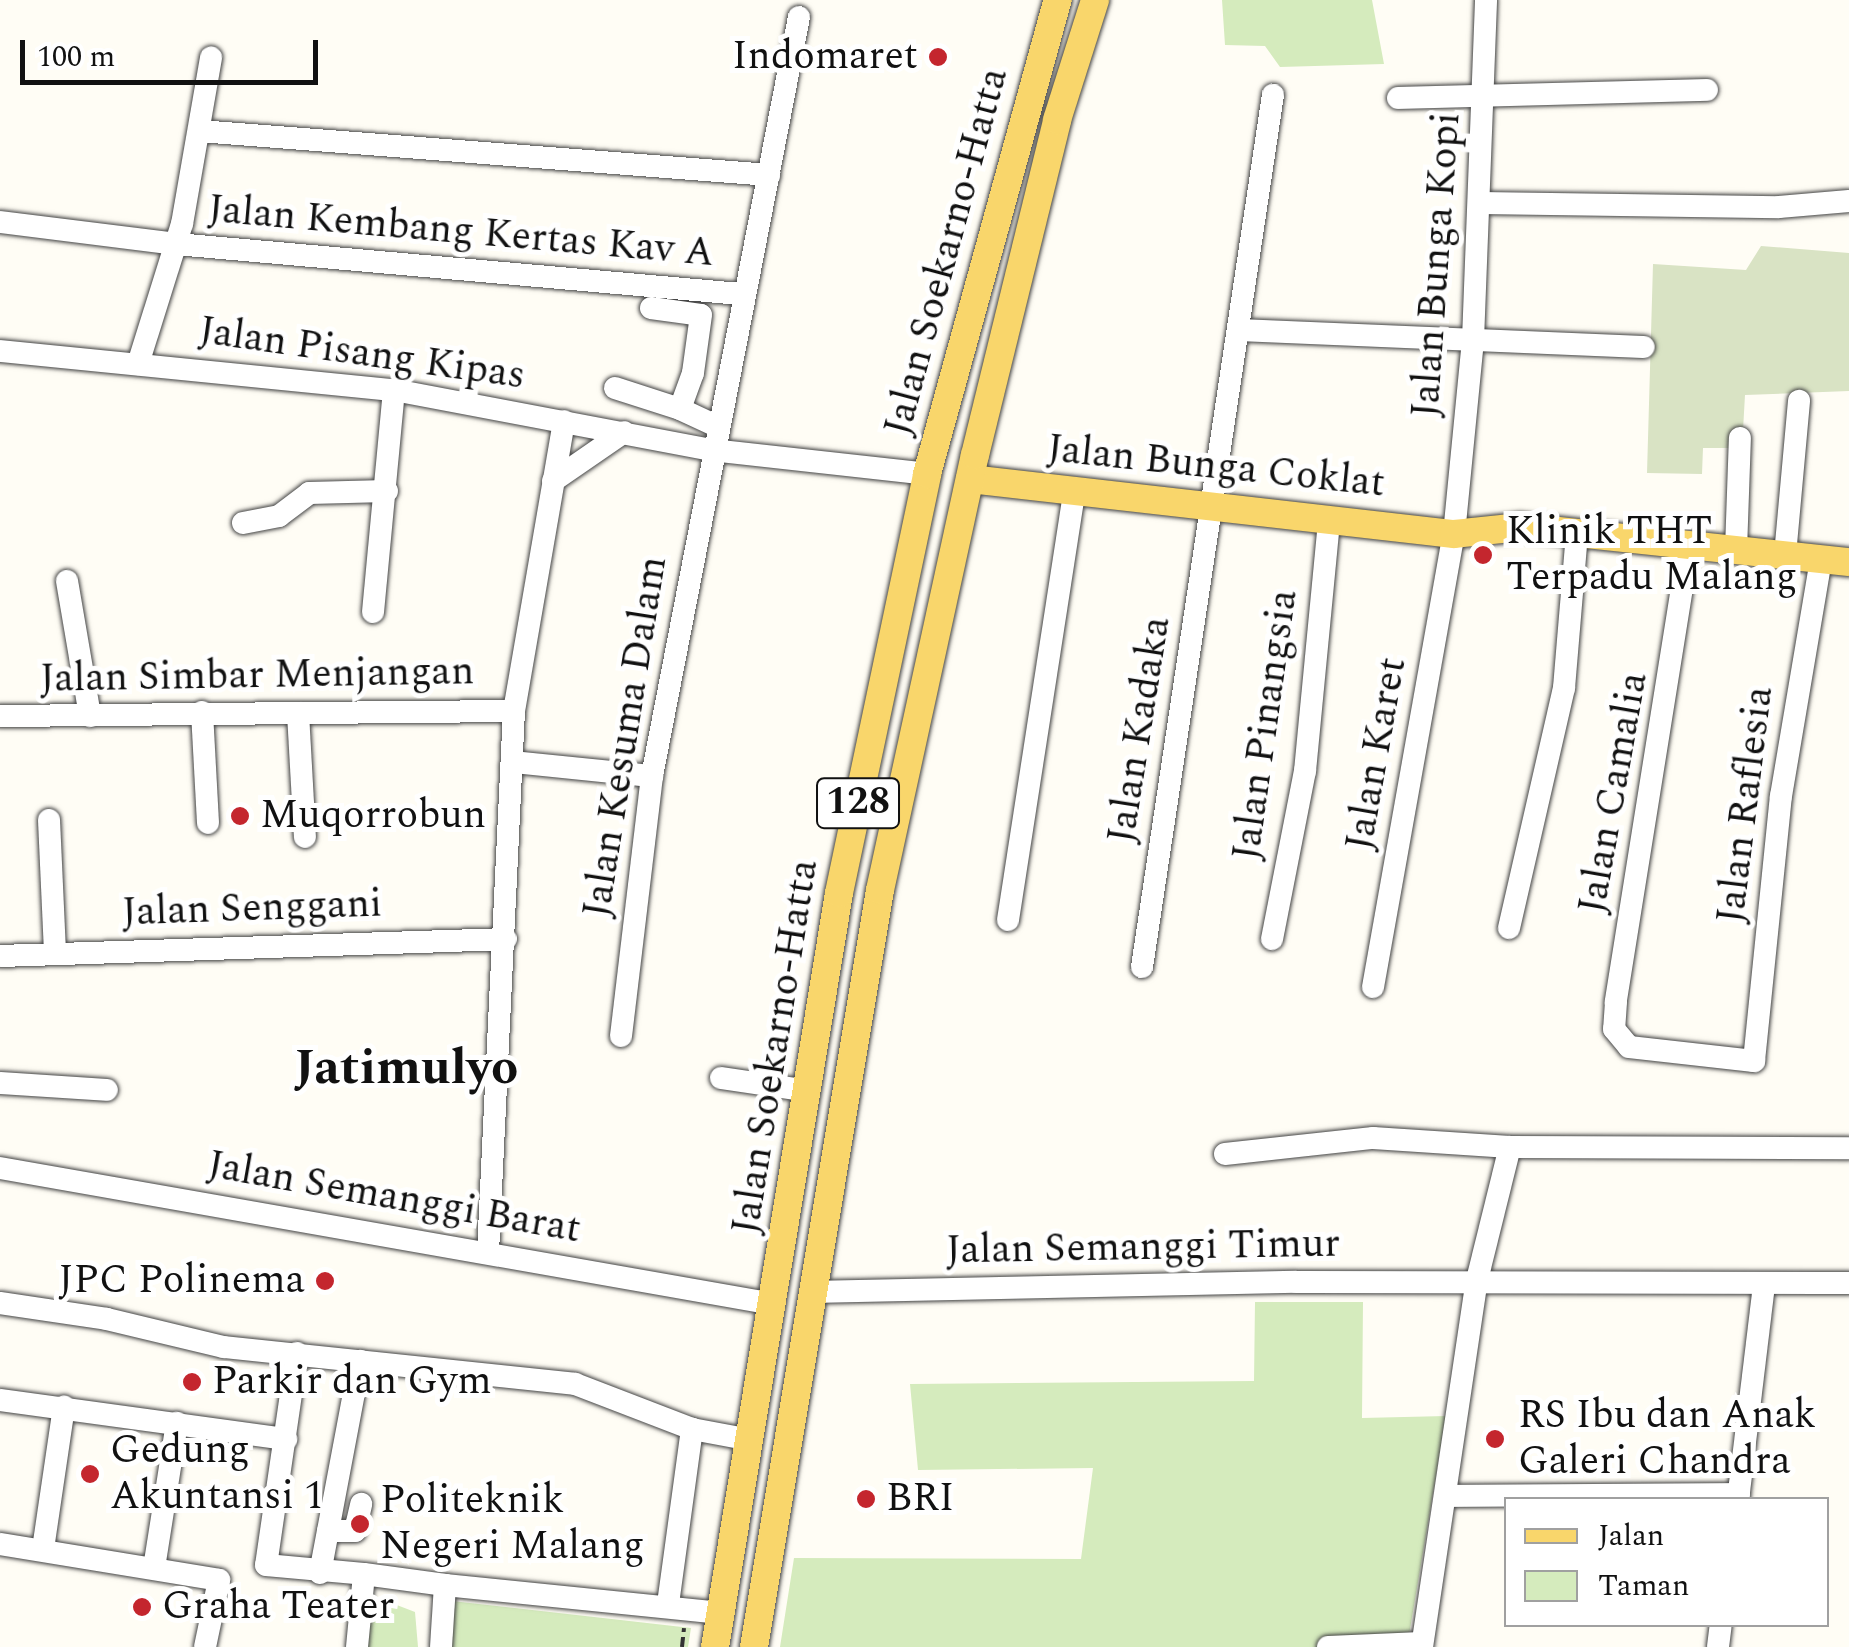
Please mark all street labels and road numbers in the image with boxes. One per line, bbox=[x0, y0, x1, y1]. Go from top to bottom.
street label: Jalan Soekarno-Hatta bbox=[875, 63, 1019, 441]
street label: Jalan Bunga Kopi bbox=[1402, 111, 1472, 419]
street label: Jalan Kembang Kertas Kav A bbox=[206, 186, 716, 278]
street label: Jalan Pisang Kipas bbox=[196, 307, 528, 401]
street label: Jalan Bunga Coklat bbox=[1045, 425, 1387, 509]
street label: Jalan Kesuma Dalam bbox=[574, 553, 678, 921]
street label: Jalan Pinangsia bbox=[1223, 587, 1309, 863]
street label: Jalan Kadaka bbox=[1098, 613, 1182, 847]
street label: Jalan Simbar Menjangan bbox=[39, 648, 475, 704]
street label: Jalan Karet bbox=[1336, 654, 1418, 854]
street label: Jalan Camalia bbox=[1569, 669, 1659, 917]
street label: Jalan Raflesia bbox=[1708, 684, 1784, 926]
road number: 128 bbox=[816, 770, 900, 836]
street label: Jalan Soekarno-Hatta bbox=[723, 856, 829, 1238]
street label: Jalan Senggani bbox=[121, 880, 383, 938]
street label: Jalan Semanggi Barat bbox=[204, 1142, 584, 1254]
street label: Jalan Semanggi Timur bbox=[946, 1221, 1340, 1275]

